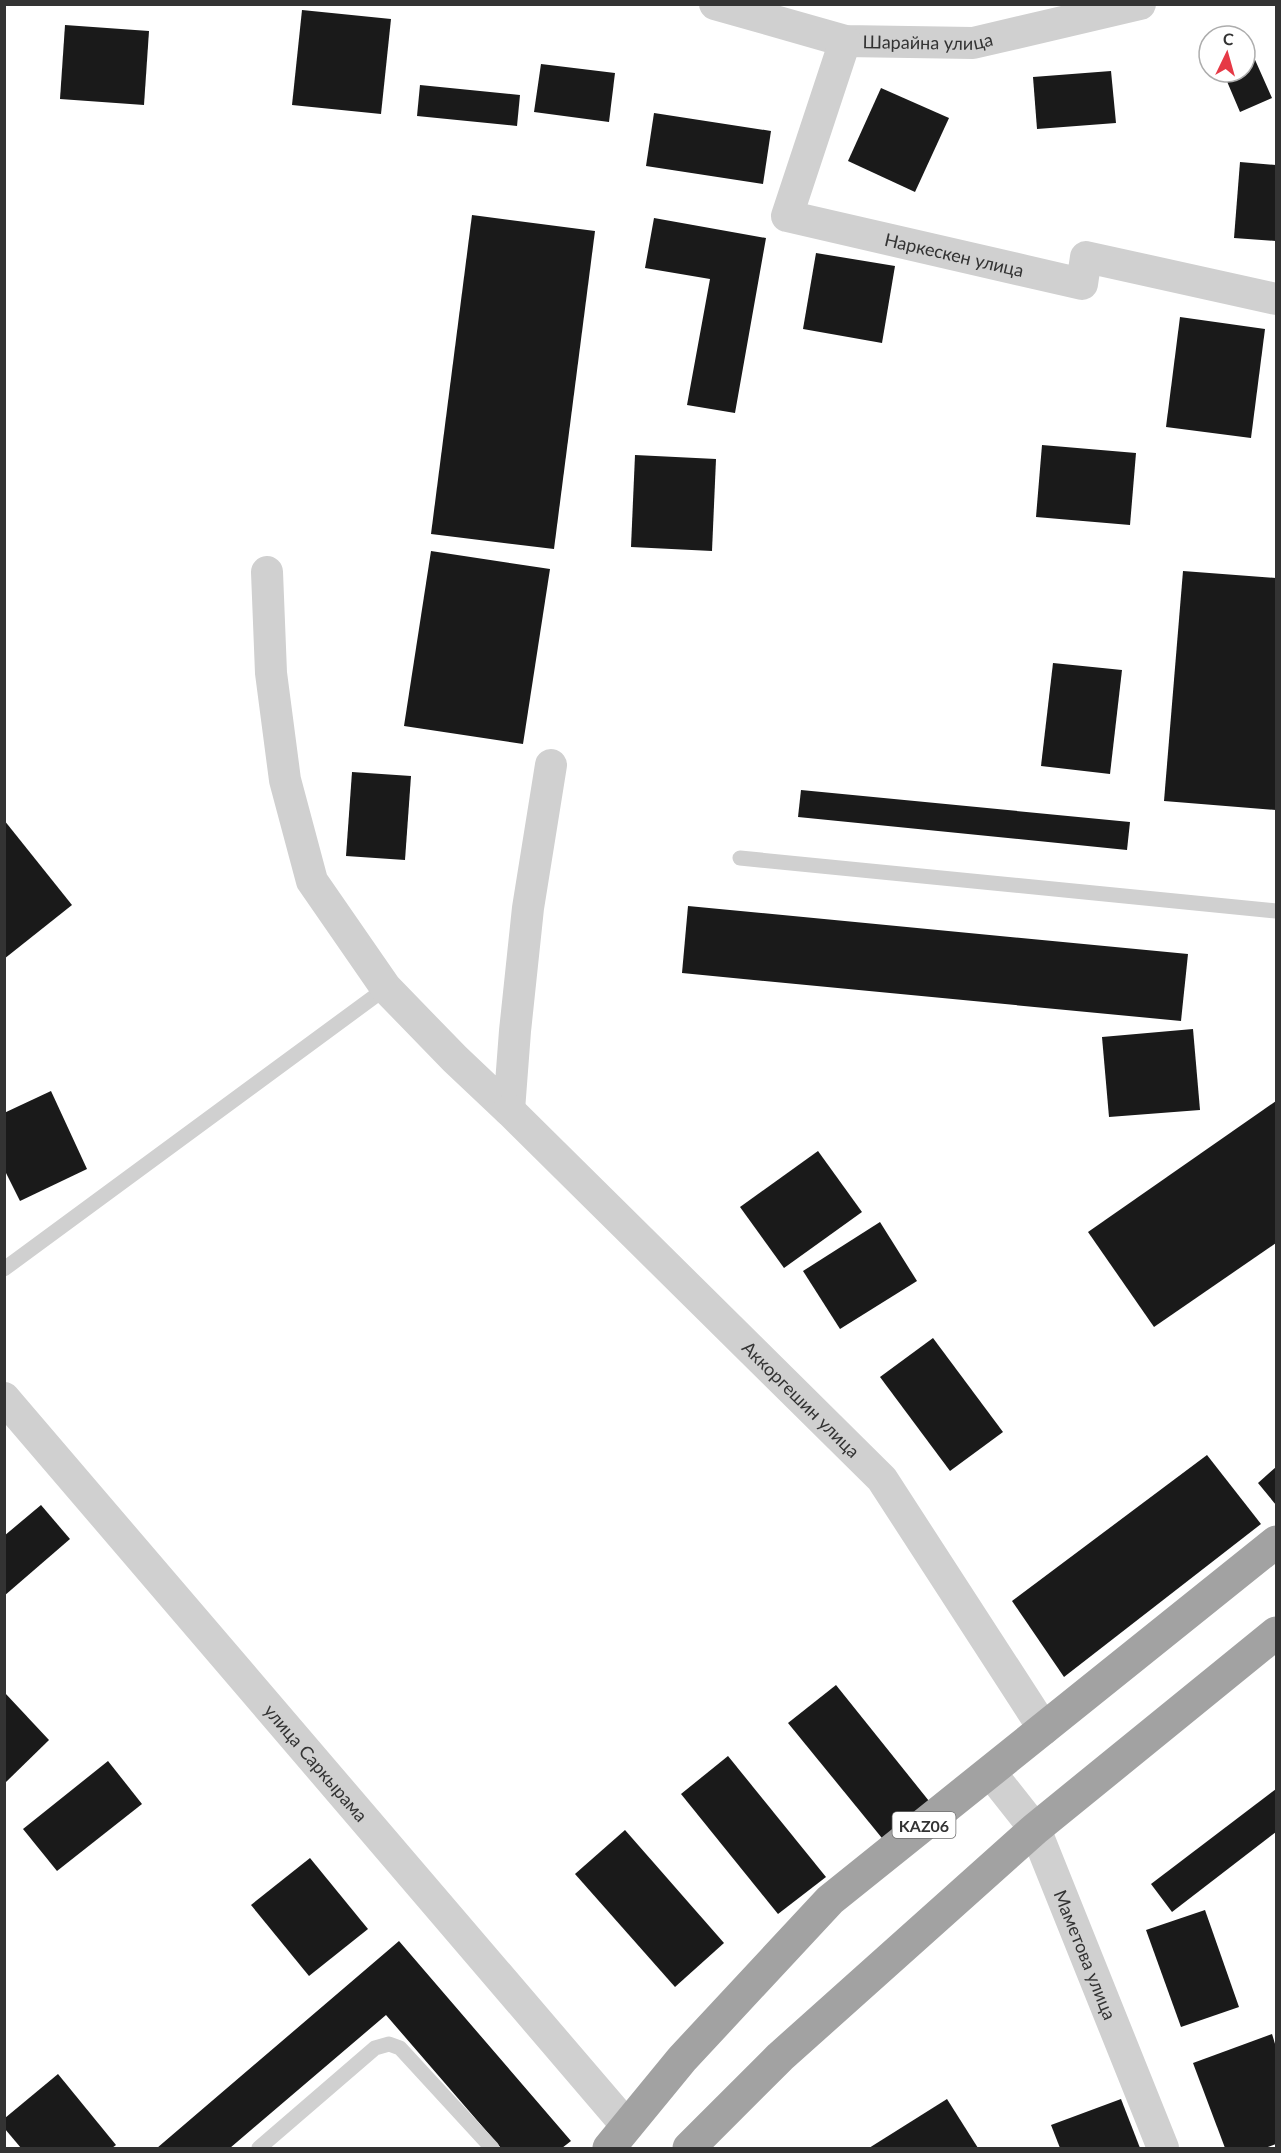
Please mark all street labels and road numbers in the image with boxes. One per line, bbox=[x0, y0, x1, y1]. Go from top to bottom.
street label: Шарайна улица bbox=[862, 28, 995, 54]
street label: Наркескен улица bbox=[883, 228, 1026, 281]
street label: Аккоргешин улица bbox=[738, 1336, 865, 1462]
street label: улица Саркырама bbox=[260, 1699, 373, 1826]
road number: KАZ06 bbox=[892, 1812, 956, 1838]
street label: Маметова улица bbox=[1049, 1886, 1121, 2023]

